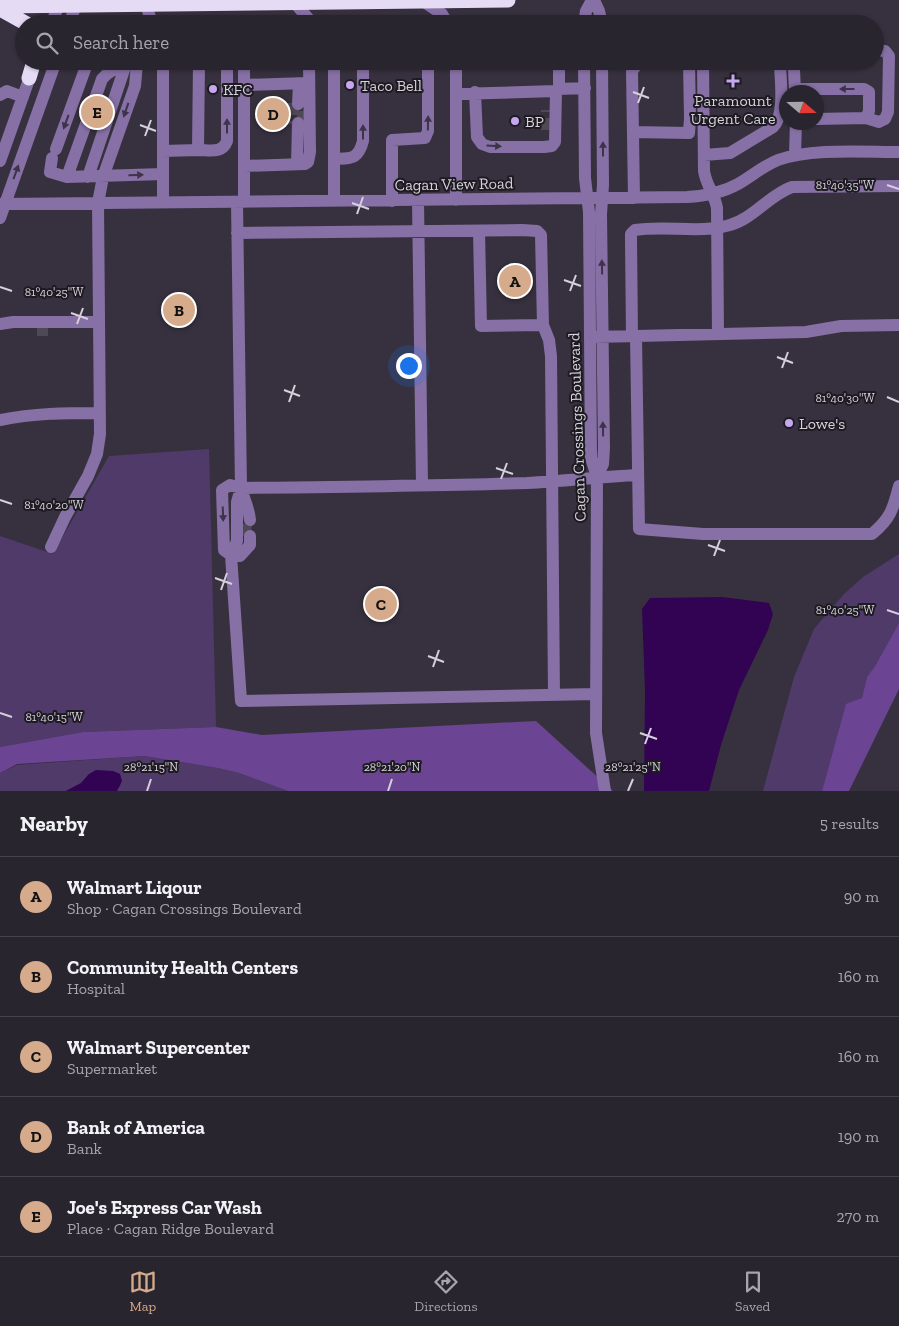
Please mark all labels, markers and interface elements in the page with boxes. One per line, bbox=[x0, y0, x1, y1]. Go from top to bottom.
search box bbox=[15, 15, 884, 70]
icon: search bbox=[33, 29, 61, 57]
text: Search here bbox=[73, 31, 169, 54]
marker: Paramount Urgent Care bbox=[726, 74, 740, 88]
place label: Taco Bell bbox=[360, 76, 422, 95]
marker: Taco Bell bbox=[344, 79, 356, 91]
place label: KFC bbox=[223, 80, 253, 99]
marker: KFC bbox=[207, 83, 219, 95]
north arrow bbox=[779, 85, 824, 130]
one-way arrow bbox=[839, 85, 855, 93]
place label: Paramount Urgent Care bbox=[690, 91, 776, 128]
pin: E bbox=[81, 93, 113, 131]
pin: D bbox=[257, 95, 289, 133]
one-way arrow bbox=[122, 103, 130, 118]
place label: BP bbox=[525, 112, 544, 131]
one-way arrow bbox=[62, 114, 69, 129]
one-way arrow bbox=[424, 115, 432, 131]
marker: BP bbox=[509, 115, 521, 127]
one-way arrow bbox=[223, 118, 231, 134]
one-way arrow bbox=[359, 124, 367, 140]
one-way arrow bbox=[599, 141, 607, 157]
one-way arrow bbox=[487, 142, 503, 150]
one-way arrow bbox=[13, 165, 20, 180]
one-way arrow bbox=[128, 171, 144, 179]
street label: Cagan View Road bbox=[395, 173, 514, 195]
text: 81°40'35"W bbox=[816, 178, 875, 192]
one-way arrow bbox=[597, 259, 605, 275]
pin: A bbox=[499, 262, 531, 300]
text: 81°40'25"W bbox=[25, 285, 84, 299]
pin: B bbox=[163, 291, 195, 329]
street label: Cagan Crossings Boulevard bbox=[564, 332, 590, 522]
your location bbox=[396, 353, 422, 379]
text: 81°40'30"W bbox=[815, 391, 875, 405]
place label: Lowe's bbox=[799, 414, 845, 433]
marker: Lowe's bbox=[783, 417, 795, 429]
one-way arrow bbox=[599, 421, 607, 437]
text: 81°40'20"W bbox=[24, 498, 85, 512]
one-way arrow bbox=[219, 507, 227, 523]
pin: C bbox=[365, 585, 397, 623]
text: 81°40'25"W bbox=[816, 603, 875, 617]
text: 81°40'15"W bbox=[25, 710, 83, 724]
text: 28°21'15"N bbox=[124, 760, 178, 774]
text: 28°21'20"N bbox=[364, 760, 420, 774]
text: 28°21'25"N bbox=[605, 760, 661, 774]
text: Nearby bbox=[20, 811, 88, 836]
text: 5 results bbox=[820, 814, 879, 833]
text: Walmart Liqour bbox=[67, 876, 202, 899]
text: A bbox=[31, 887, 42, 906]
text: 90 m bbox=[844, 887, 879, 906]
text: Shop · Cagan Crossings Boulevard bbox=[67, 899, 302, 918]
text: Community Health Centers bbox=[67, 956, 298, 979]
text: B bbox=[31, 967, 41, 986]
text: 160 m bbox=[838, 967, 879, 986]
text: Hospital bbox=[67, 979, 125, 998]
text: Walmart Supercenter bbox=[67, 1036, 250, 1059]
text: C bbox=[31, 1047, 41, 1066]
text: 160 m bbox=[838, 1047, 879, 1066]
text: Supermarket bbox=[67, 1059, 157, 1078]
text: Bank of America bbox=[67, 1116, 205, 1139]
text: D bbox=[30, 1127, 42, 1146]
text: 190 m bbox=[838, 1127, 879, 1146]
text: Bank bbox=[67, 1139, 102, 1158]
text: Joe's Express Car Wash bbox=[67, 1196, 262, 1219]
text: E bbox=[31, 1207, 41, 1226]
text: 270 m bbox=[837, 1207, 879, 1226]
text: Place · Cagan Ridge Boulevard bbox=[67, 1219, 274, 1238]
tab: Map bbox=[129, 1268, 157, 1315]
tab: Directions bbox=[414, 1268, 478, 1315]
tab: Saved bbox=[735, 1268, 770, 1315]

